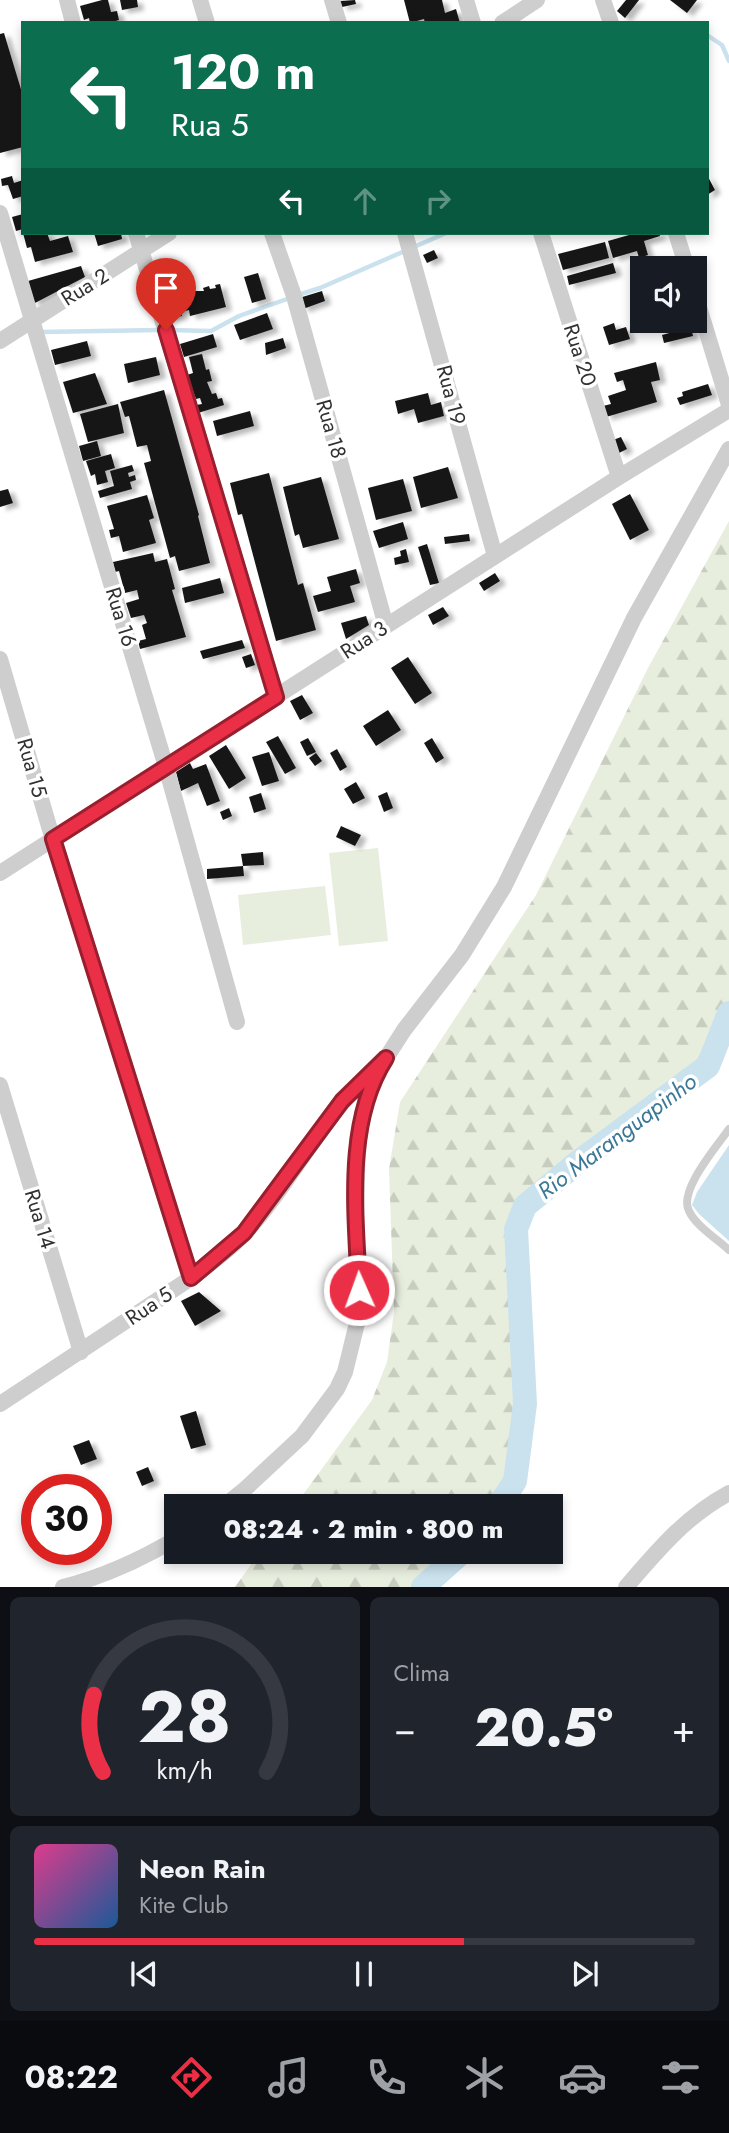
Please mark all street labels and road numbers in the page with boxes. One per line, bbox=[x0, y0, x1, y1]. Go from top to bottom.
street label: Rua 2 bbox=[55, 261, 115, 313]
street label: Rua 20 bbox=[556, 320, 604, 390]
street label: Rua 19 bbox=[429, 362, 473, 428]
street label: Rua 18 bbox=[308, 396, 354, 462]
street label: Rua 16 bbox=[98, 584, 144, 650]
street label: Rua 3 bbox=[335, 614, 393, 666]
street label: Rua 15 bbox=[9, 735, 55, 801]
street label: Rua 14 bbox=[17, 1185, 63, 1253]
street label: Rua 5 bbox=[119, 1279, 179, 1333]

